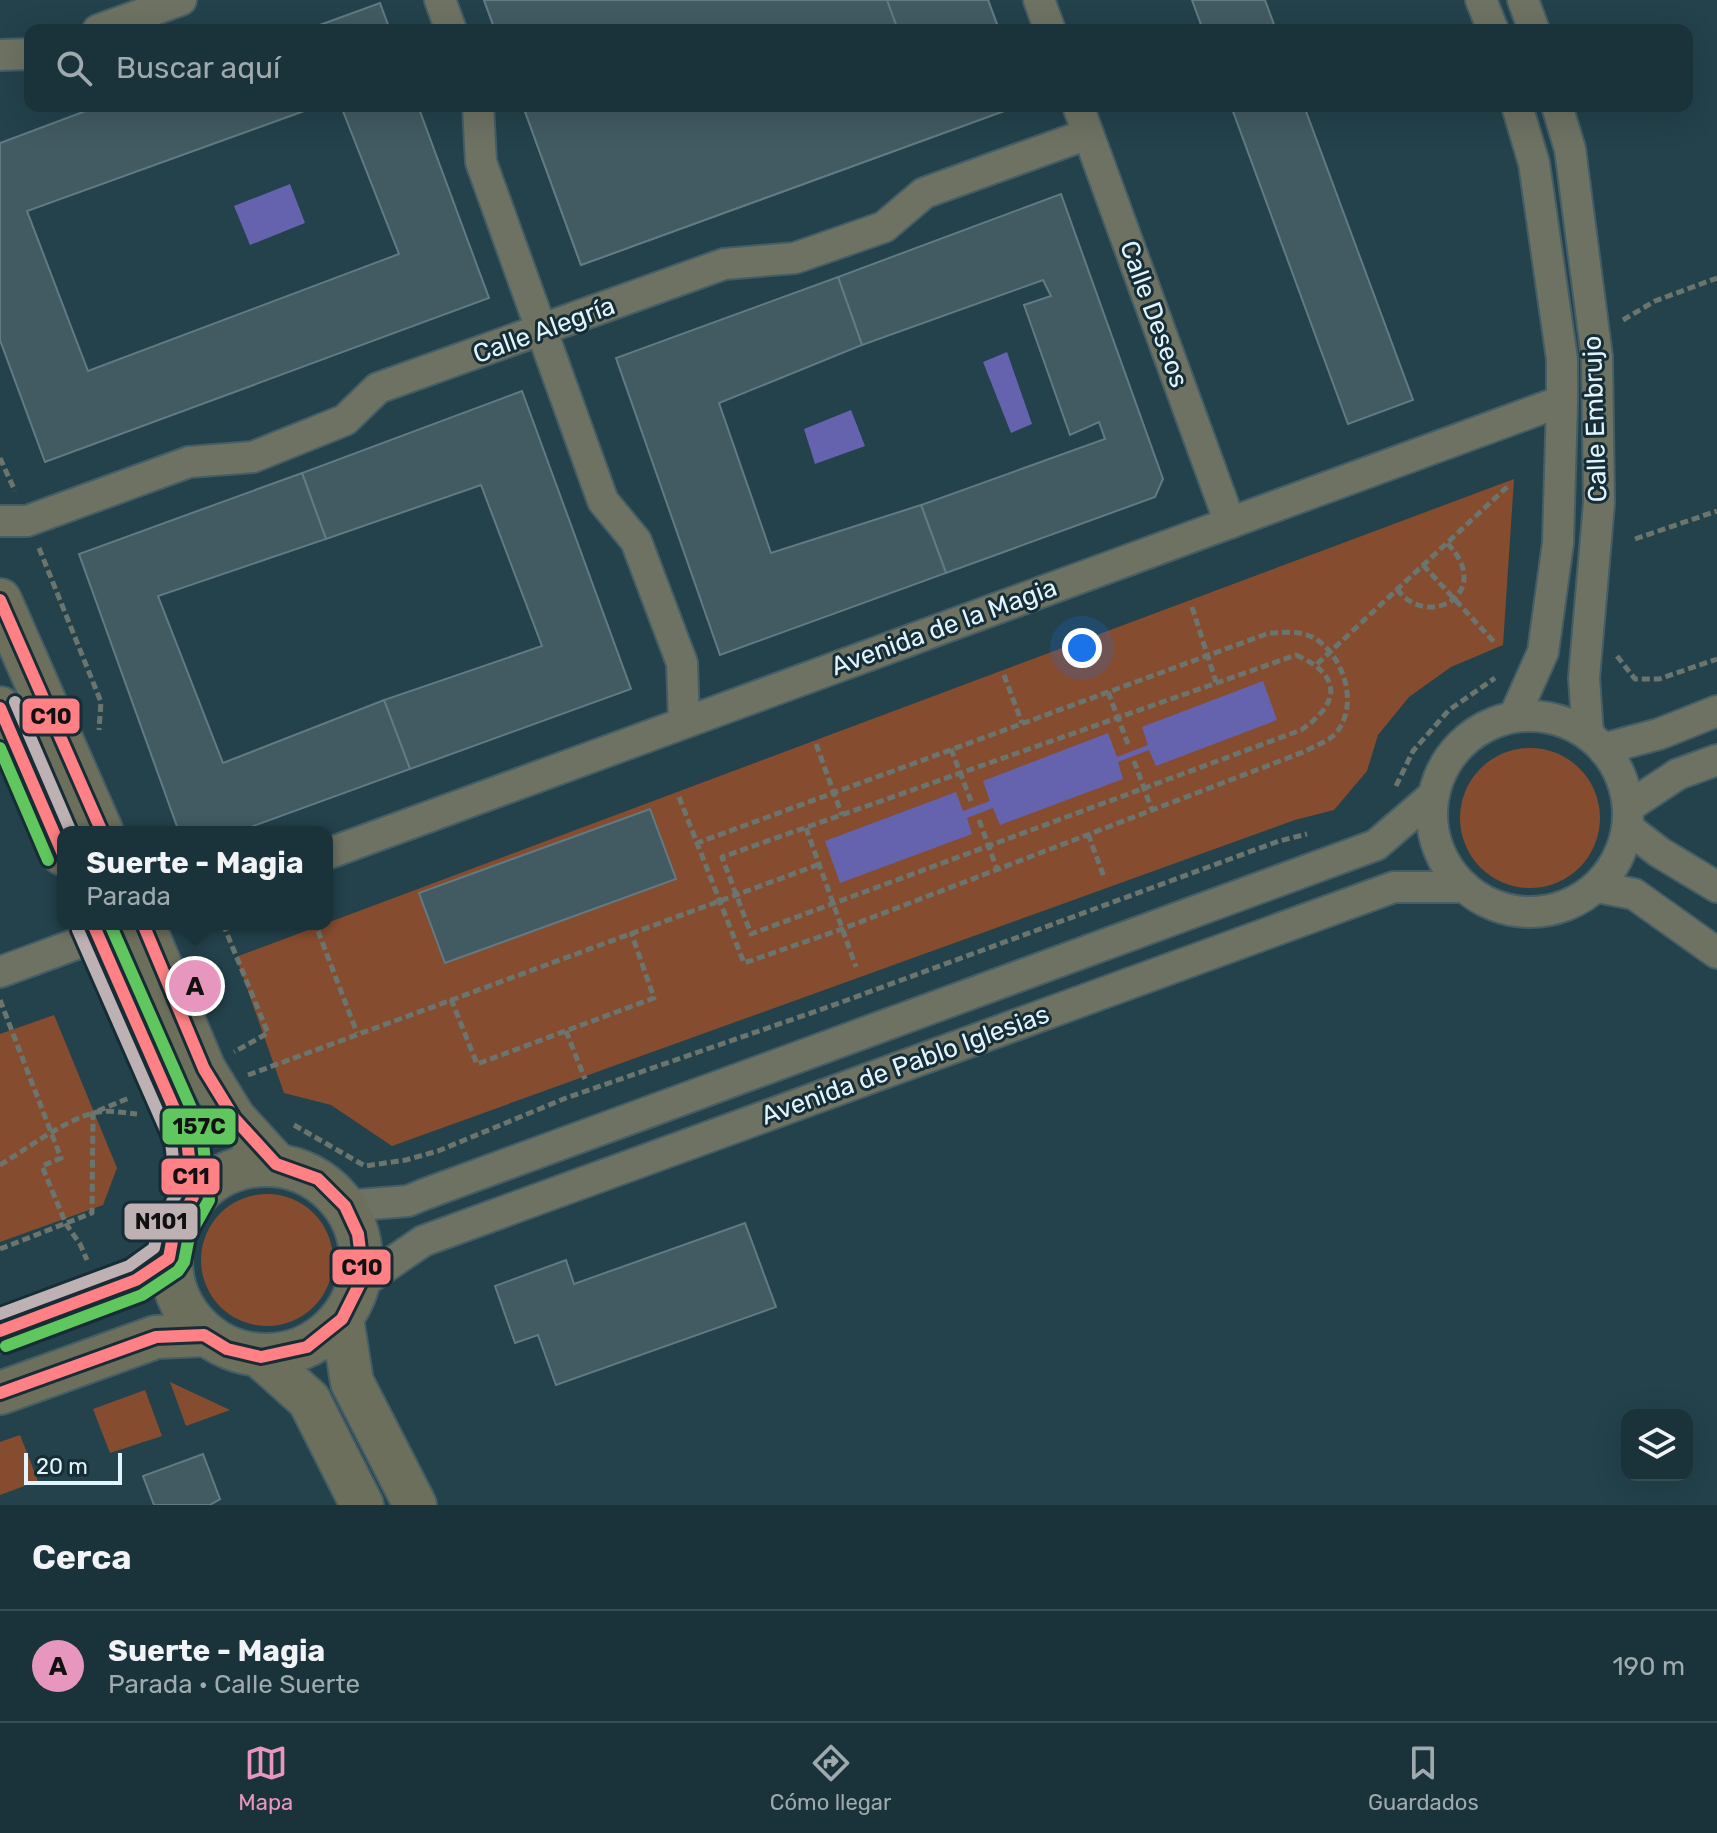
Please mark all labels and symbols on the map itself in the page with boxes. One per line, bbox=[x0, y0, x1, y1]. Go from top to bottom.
street label: Calle Deseos bbox=[1113, 236, 1195, 392]
street label: Calle Alegría bbox=[469, 290, 619, 370]
street label: Calle Embrujo bbox=[1577, 335, 1613, 503]
street label: Avenida de la Magia bbox=[827, 572, 1061, 682]
your location bbox=[1062, 628, 1102, 668]
line badge: C10 bbox=[21, 697, 81, 735]
text: C10 bbox=[30, 703, 72, 730]
pin: A bbox=[169, 956, 221, 1016]
street label: Avenida de Pablo Iglesias bbox=[757, 998, 1053, 1132]
line badge: 157C bbox=[161, 1107, 237, 1146]
text: 157C bbox=[172, 1113, 226, 1140]
line badge: C11 bbox=[160, 1157, 221, 1196]
text: C11 bbox=[172, 1163, 210, 1190]
line badge: N101 bbox=[123, 1202, 199, 1241]
text: N101 bbox=[135, 1208, 187, 1235]
line badge: C10 bbox=[331, 1248, 392, 1286]
text: C10 bbox=[341, 1254, 383, 1281]
scale bar bbox=[24, 1449, 122, 1485]

